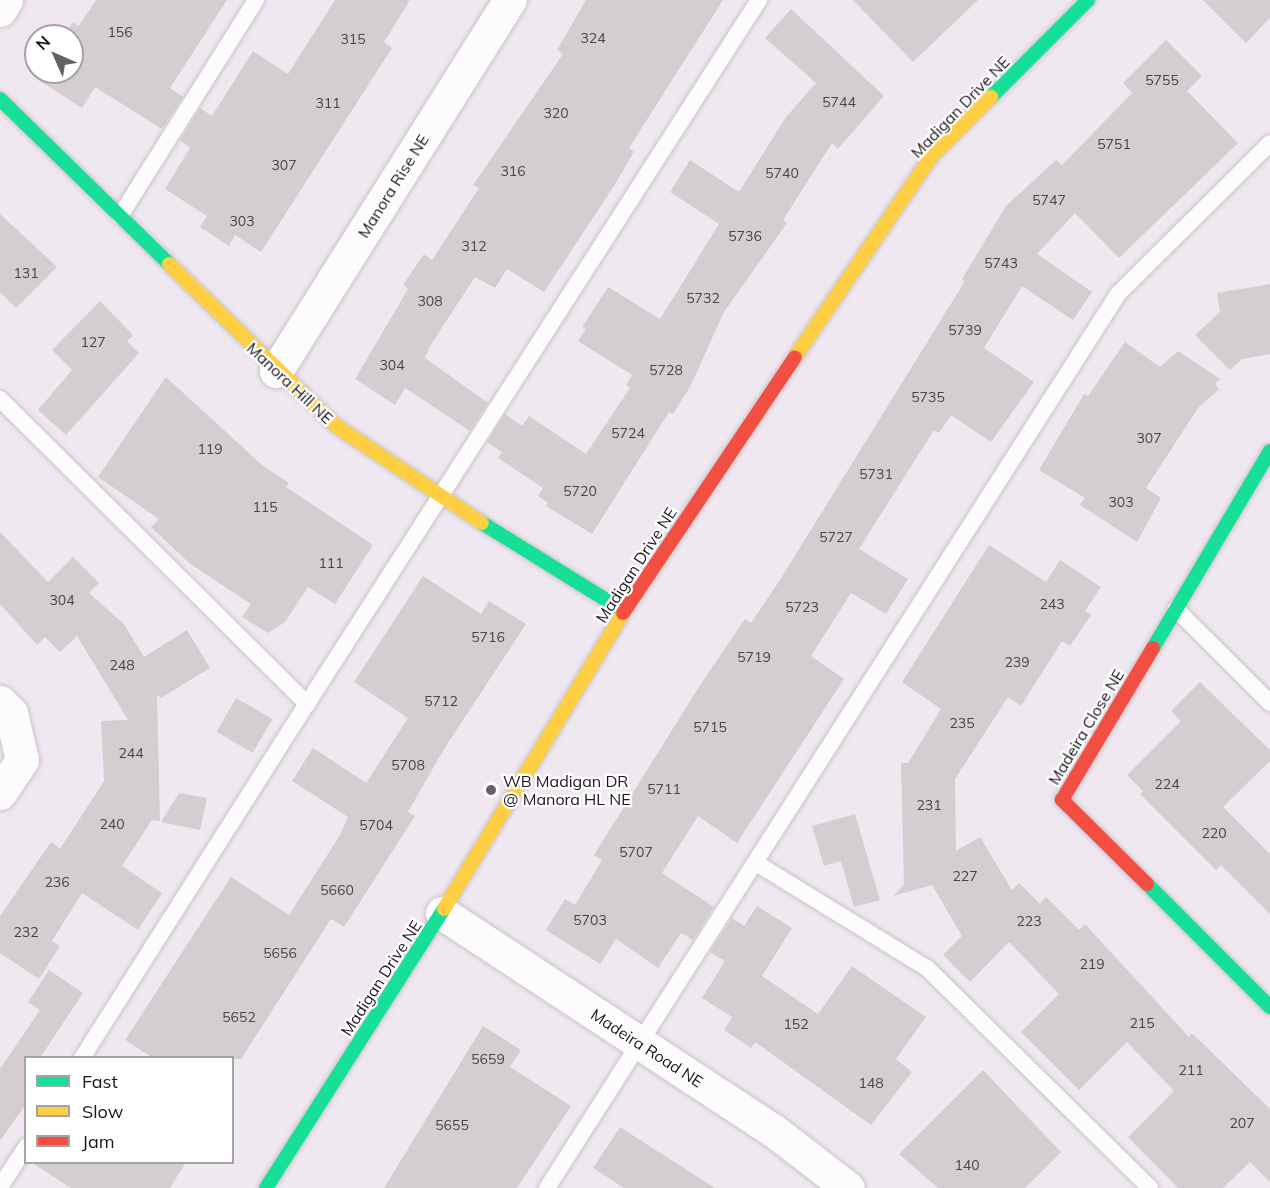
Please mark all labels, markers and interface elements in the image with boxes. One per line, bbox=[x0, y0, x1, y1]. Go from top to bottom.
north arrow bbox=[24, 24, 84, 84]
house number: 156 bbox=[107, 24, 133, 40]
house number: 324 bbox=[580, 30, 606, 46]
text: N bbox=[31, 31, 54, 54]
house number: 315 bbox=[340, 31, 366, 47]
street label: Madigan Drive NE bbox=[907, 52, 1013, 162]
house number: 5755 bbox=[1145, 72, 1179, 88]
house number: 5744 bbox=[822, 94, 856, 110]
house number: 311 bbox=[315, 95, 341, 111]
house number: 320 bbox=[543, 105, 569, 121]
street label: Manora Rise NE bbox=[353, 131, 433, 241]
house number: 5751 bbox=[1097, 136, 1131, 152]
house number: 307 bbox=[271, 157, 297, 173]
house number: 316 bbox=[500, 163, 526, 179]
house number: 5740 bbox=[765, 165, 799, 181]
house number: 5747 bbox=[1032, 192, 1066, 208]
house number: 303 bbox=[229, 213, 255, 229]
house number: 5736 bbox=[728, 228, 762, 244]
house number: 312 bbox=[461, 238, 487, 254]
house number: 5743 bbox=[984, 255, 1018, 271]
house number: 131 bbox=[13, 265, 39, 281]
house number: 5732 bbox=[686, 290, 720, 306]
house number: 308 bbox=[417, 293, 443, 309]
house number: 5739 bbox=[948, 322, 982, 338]
house number: 127 bbox=[80, 334, 106, 350]
street label: Manora Hill NE bbox=[243, 338, 337, 428]
house number: 304 bbox=[379, 357, 405, 373]
house number: 5728 bbox=[649, 362, 683, 378]
house number: 5735 bbox=[911, 389, 945, 405]
house number: 5724 bbox=[611, 425, 645, 441]
house number: 307 bbox=[1136, 430, 1162, 446]
house number: 119 bbox=[197, 441, 223, 457]
house number: 5731 bbox=[859, 466, 893, 482]
house number: 5720 bbox=[563, 483, 597, 499]
house number: 303 bbox=[1108, 494, 1134, 510]
house number: 115 bbox=[252, 499, 278, 515]
street label: Madigan Drive NE bbox=[592, 504, 680, 626]
house number: 5727 bbox=[819, 529, 853, 545]
house number: 111 bbox=[318, 555, 344, 571]
house number: 304 bbox=[49, 592, 75, 608]
house number: 243 bbox=[1039, 596, 1065, 612]
house number: 5723 bbox=[785, 599, 819, 615]
house number: 5716 bbox=[471, 629, 505, 645]
house number: 5719 bbox=[737, 649, 771, 665]
house number: 239 bbox=[1004, 654, 1030, 670]
house number: 248 bbox=[109, 657, 135, 673]
street label: Madeira Close NE bbox=[1044, 666, 1128, 788]
house number: 5712 bbox=[424, 693, 458, 709]
house number: 235 bbox=[949, 715, 975, 731]
house number: 5715 bbox=[693, 719, 727, 735]
house number: 244 bbox=[118, 745, 144, 761]
house number: 5708 bbox=[391, 757, 425, 773]
place label: WB Madigan DR @ Manora HL NE bbox=[503, 771, 631, 809]
house number: 224 bbox=[1154, 776, 1180, 792]
house number: 5711 bbox=[647, 781, 681, 797]
marker: WB Madigan DR @ Manora HL NE bbox=[484, 783, 498, 797]
house number: 231 bbox=[916, 797, 942, 813]
house number: 240 bbox=[99, 816, 125, 832]
house number: 5704 bbox=[359, 817, 393, 833]
house number: 220 bbox=[1201, 825, 1227, 841]
house number: 5707 bbox=[619, 844, 653, 860]
house number: 227 bbox=[952, 868, 978, 884]
house number: 236 bbox=[44, 874, 70, 890]
house number: 5660 bbox=[320, 882, 354, 898]
house number: 5703 bbox=[573, 912, 607, 928]
house number: 223 bbox=[1016, 913, 1042, 929]
street label: Madigan Drive NE bbox=[337, 917, 425, 1039]
house number: 232 bbox=[13, 924, 39, 940]
house number: 5656 bbox=[263, 945, 297, 961]
house number: 219 bbox=[1079, 956, 1105, 972]
street label: Madeira Road NE bbox=[587, 1005, 707, 1091]
house number: 5652 bbox=[222, 1009, 256, 1025]
house number: 215 bbox=[1129, 1015, 1155, 1031]
house number: 152 bbox=[783, 1016, 809, 1032]
house number: 5659 bbox=[471, 1051, 505, 1067]
legend bbox=[24, 1056, 234, 1164]
house number: 211 bbox=[1178, 1062, 1204, 1078]
text: Fast bbox=[82, 1070, 118, 1093]
house number: 148 bbox=[858, 1075, 884, 1091]
text: Slow bbox=[82, 1100, 123, 1123]
house number: 207 bbox=[1229, 1115, 1255, 1131]
house number: 5655 bbox=[435, 1117, 469, 1133]
text: Jam bbox=[82, 1130, 115, 1153]
house number: 140 bbox=[954, 1157, 980, 1173]

